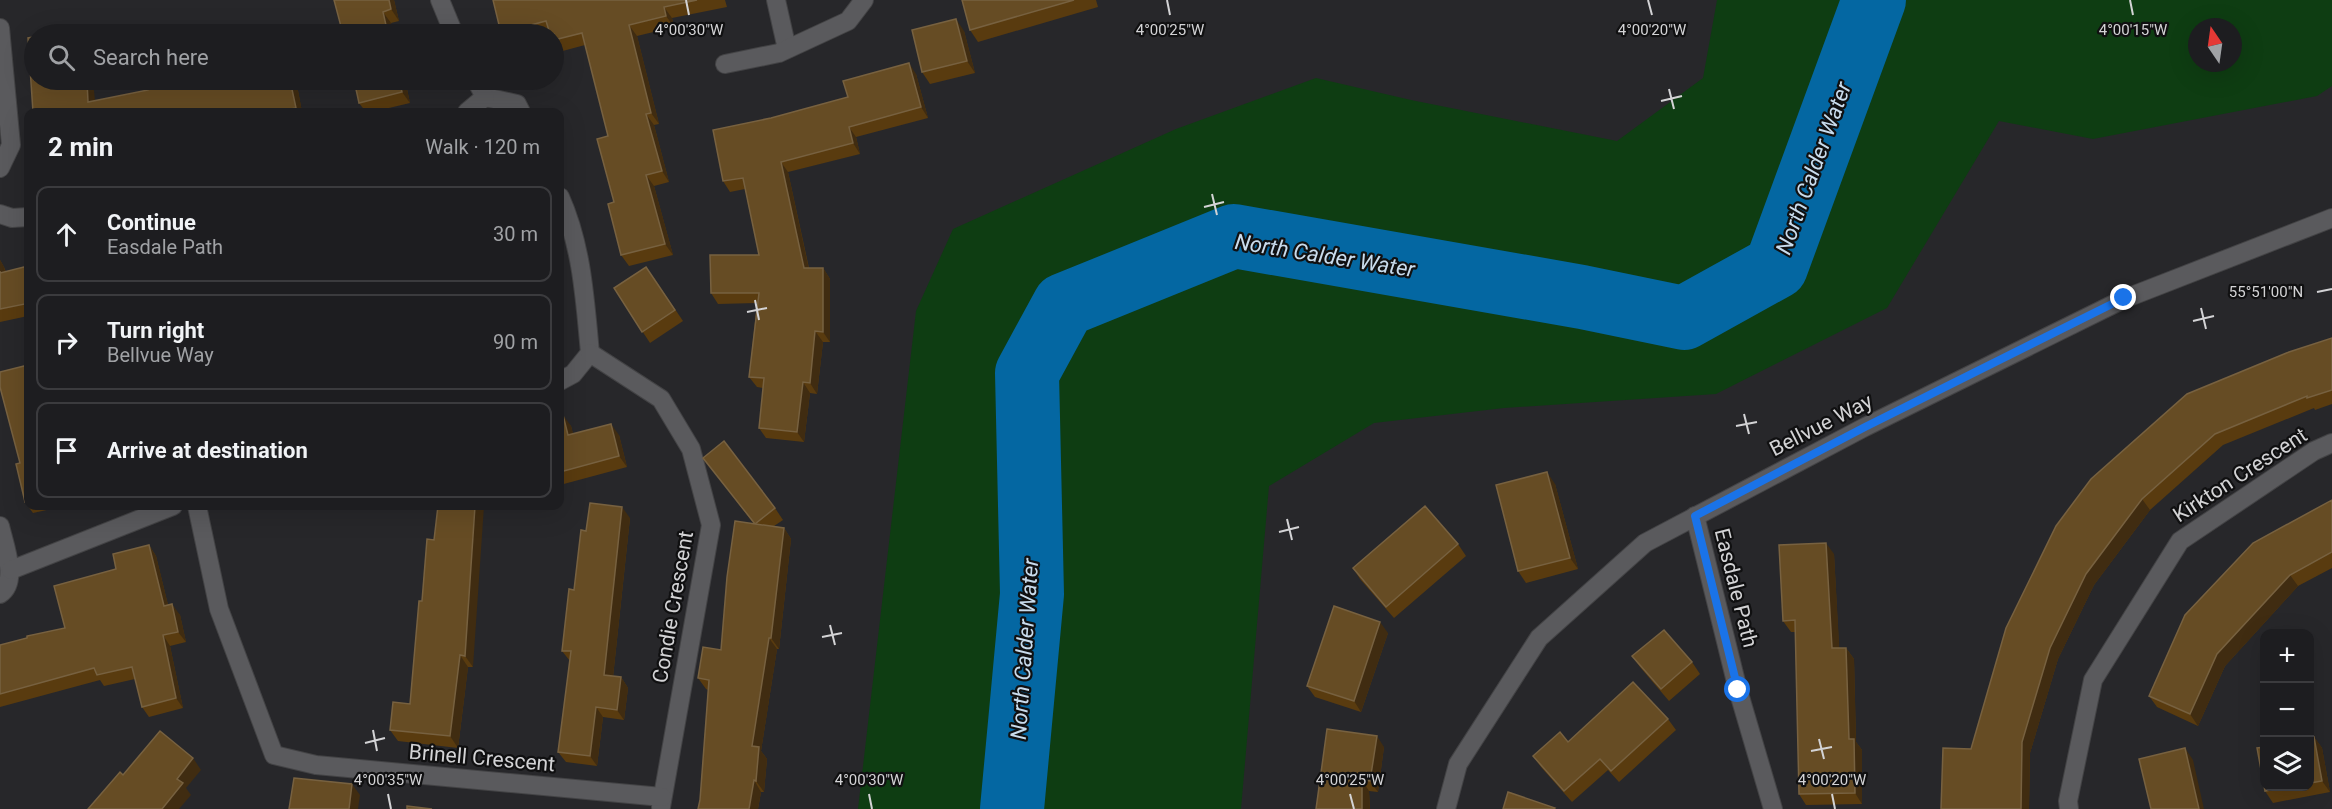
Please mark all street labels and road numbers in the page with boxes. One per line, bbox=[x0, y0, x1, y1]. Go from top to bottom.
street label: Bellvue Way bbox=[1766, 389, 1876, 461]
street label: Kirkton Crescent bbox=[2169, 423, 2311, 527]
street label: Easdale Path bbox=[1710, 526, 1762, 650]
street label: Condie Crescent bbox=[648, 529, 698, 685]
street label: Brinell Crescent bbox=[408, 740, 556, 776]

